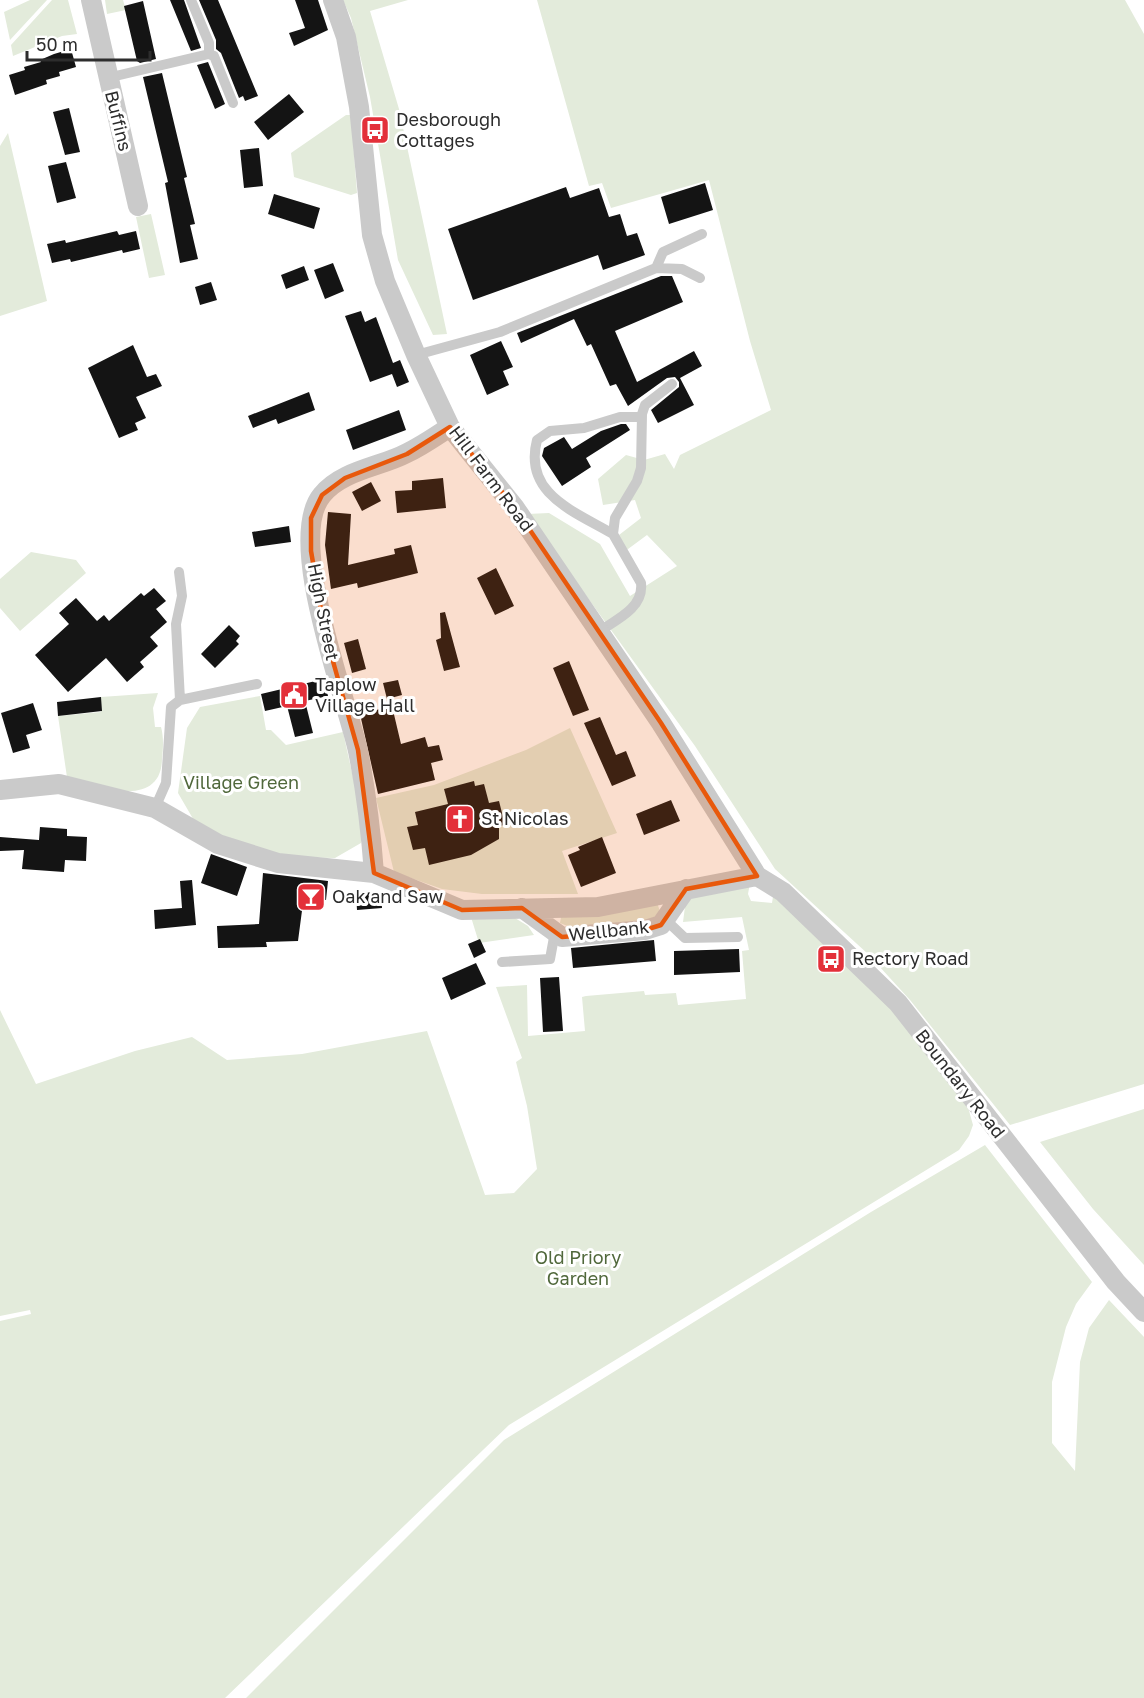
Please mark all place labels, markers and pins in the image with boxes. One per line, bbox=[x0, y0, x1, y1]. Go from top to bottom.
place label: Desborough Cottages bbox=[396, 108, 501, 151]
bus stop icon: Desborough Cottages bbox=[359, 114, 391, 146]
place label: Taplow Village Hall bbox=[315, 673, 415, 716]
public building icon: Taplow Village Hall bbox=[278, 679, 310, 711]
church icon: St Nicolas bbox=[444, 803, 476, 835]
place label: St Nicolas bbox=[481, 807, 568, 829]
bar icon: Oak and Saw bbox=[295, 881, 327, 913]
place label: Oak and Saw bbox=[332, 885, 443, 907]
bus stop icon: Rectory Road bbox=[815, 943, 847, 975]
place label: Rectory Road bbox=[852, 947, 969, 969]

